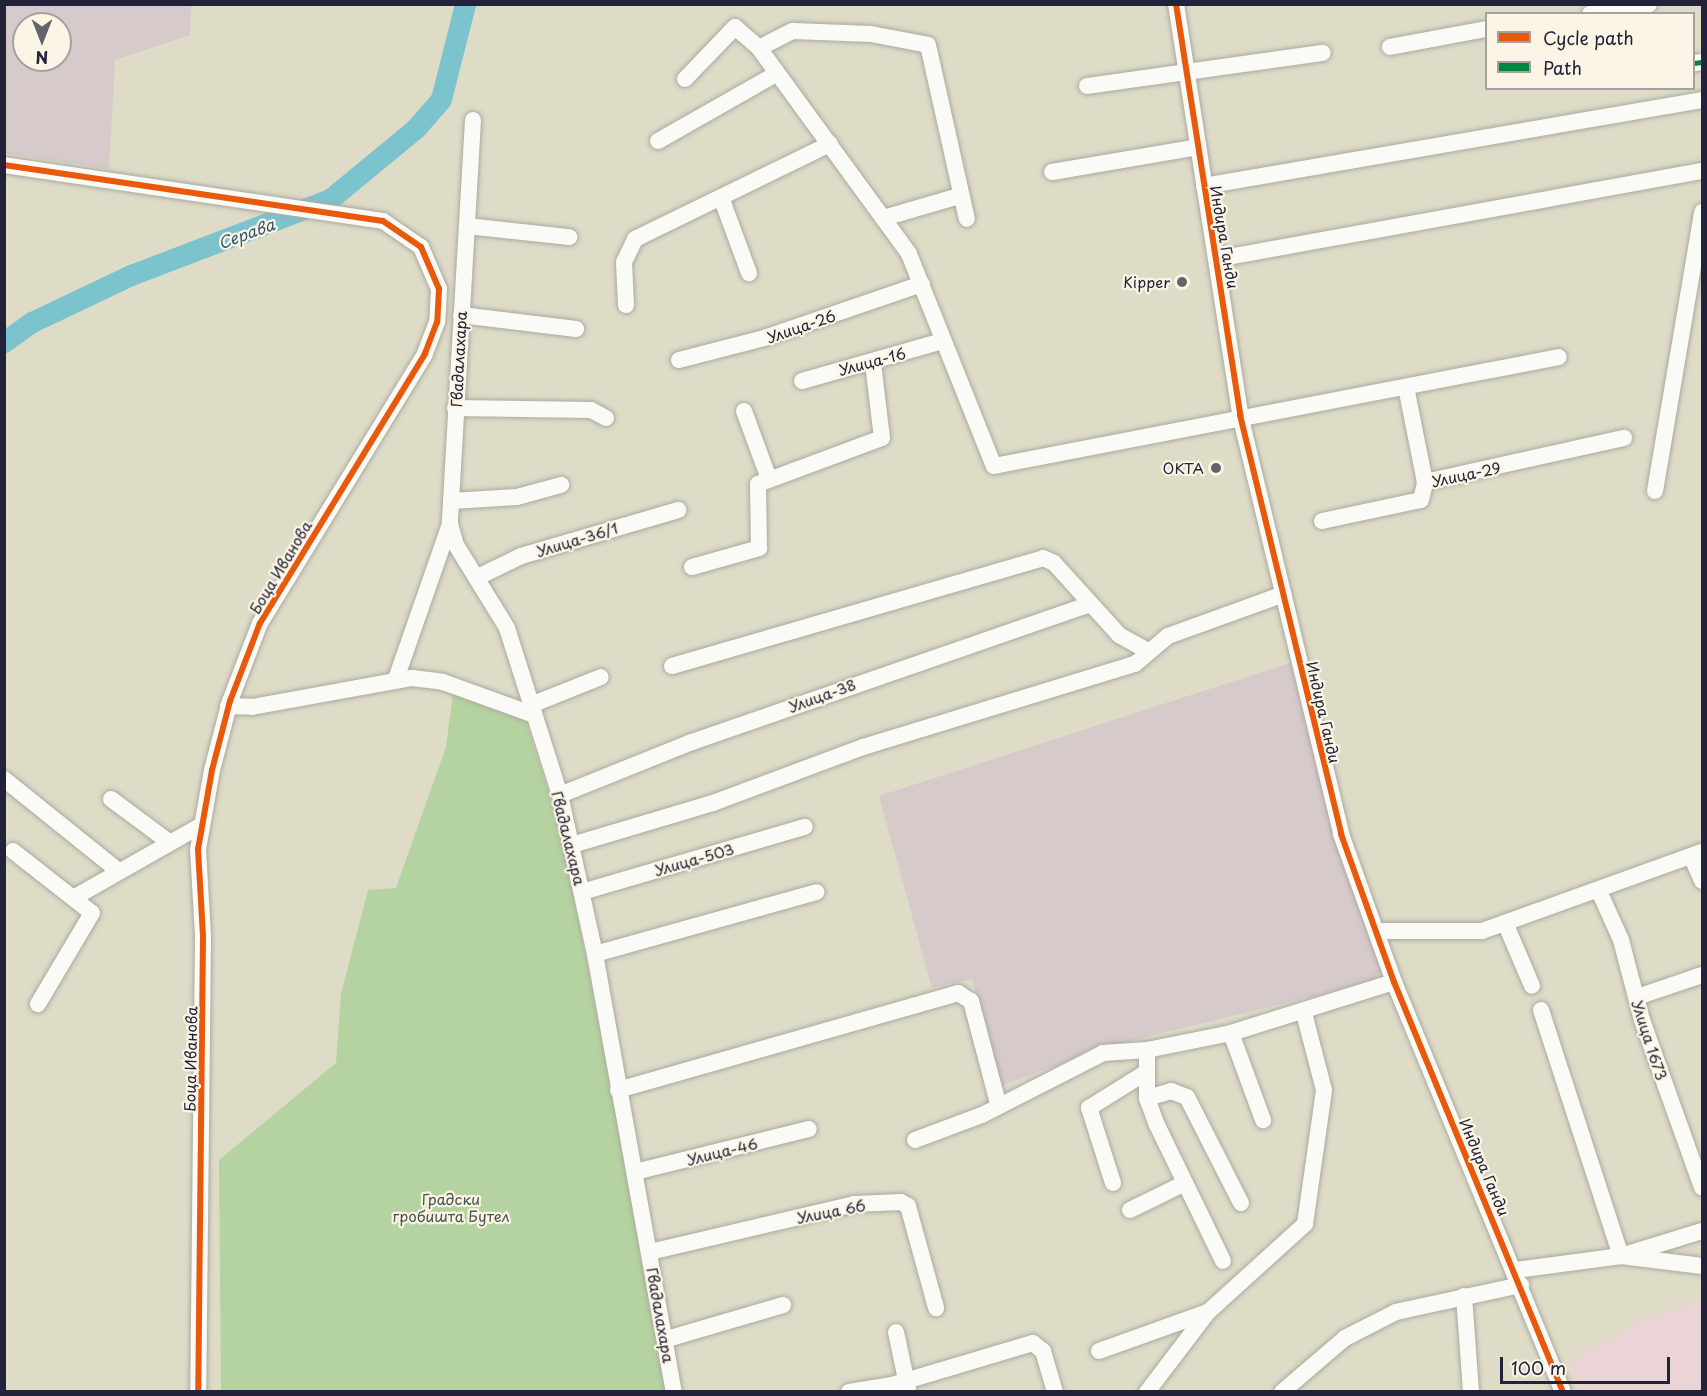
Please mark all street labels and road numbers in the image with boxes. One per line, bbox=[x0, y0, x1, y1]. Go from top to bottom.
street label: Индира Ганди bbox=[1207, 184, 1243, 290]
street label: Улица-26 bbox=[764, 306, 838, 346]
street label: Гвадалахара bbox=[446, 310, 470, 408]
street label: Улица-16 bbox=[836, 343, 908, 379]
street label: Улица-29 bbox=[1430, 458, 1502, 490]
street label: Боца Иванова bbox=[245, 516, 315, 618]
street label: Улица-36/1 bbox=[534, 518, 620, 560]
street label: Индира Ганди bbox=[1303, 659, 1345, 765]
street label: Улица-38 bbox=[786, 675, 858, 715]
street label: Гвадалахара bbox=[549, 789, 589, 887]
street label: Улица-503 bbox=[652, 839, 736, 879]
street label: Улица 1673 bbox=[1629, 998, 1671, 1082]
street label: Боца Иванова bbox=[180, 1005, 200, 1113]
street label: Индира Ганди bbox=[1456, 1115, 1514, 1219]
street label: Улица-46 bbox=[685, 1134, 759, 1168]
street label: Улица 66 bbox=[795, 1195, 867, 1227]
street label: Гвадалахара bbox=[644, 1266, 678, 1364]

